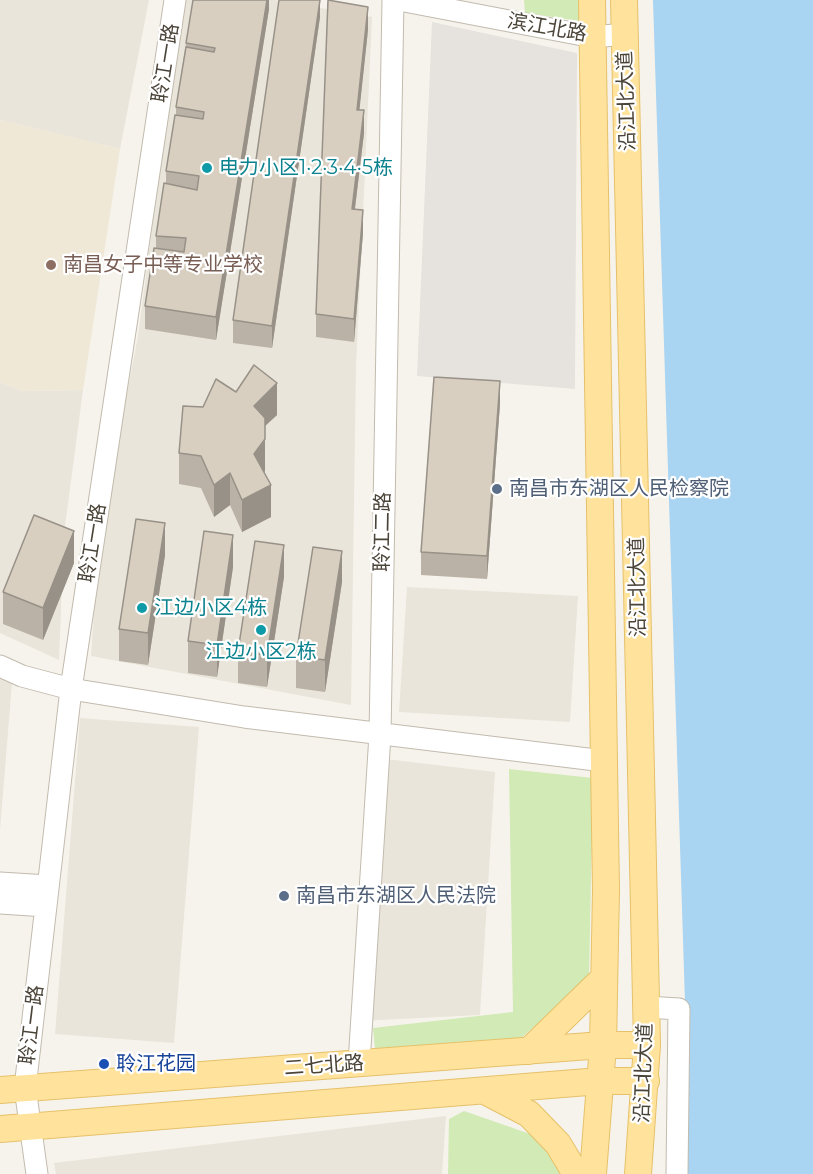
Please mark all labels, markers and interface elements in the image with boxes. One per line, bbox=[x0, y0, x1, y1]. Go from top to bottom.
street label: 滨江北路 bbox=[506, 9, 588, 47]
street label: 聆江一路 bbox=[148, 22, 184, 104]
street label: 沿江北大道 bbox=[613, 51, 641, 151]
place label: 电力小区1·2·3·4·5栋 bbox=[219, 156, 393, 180]
marker: 电力小区1·2·3·4·5栋 bbox=[200, 161, 214, 175]
place label: 南昌女子中等专业学校 bbox=[63, 253, 263, 277]
marker: 南昌女子中等专业学校 bbox=[44, 258, 58, 272]
place label: 南昌市东湖区人民检察院 bbox=[509, 477, 729, 501]
marker: 南昌市东湖区人民检察院 bbox=[490, 482, 504, 496]
street label: 聆江二路 bbox=[370, 492, 396, 572]
street label: 聆江一路 bbox=[75, 502, 111, 584]
street label: 沿江北大道 bbox=[625, 537, 651, 637]
place label: 江边小区4栋 bbox=[154, 596, 267, 620]
marker: 江边小区4栋 bbox=[135, 601, 149, 615]
marker: 江边小区2栋 bbox=[254, 623, 268, 637]
place label: 江边小区2栋 bbox=[205, 640, 317, 664]
place label: 南昌市东湖区人民法院 bbox=[296, 884, 496, 908]
marker: 南昌市东湖区人民法院 bbox=[277, 889, 291, 903]
street label: 聆江一路 bbox=[15, 984, 49, 1066]
street label: 沿江北大道 bbox=[630, 1023, 658, 1123]
street label: 二七北路 bbox=[283, 1051, 365, 1081]
place label: 聆江花园 bbox=[116, 1052, 196, 1076]
marker: 聆江花园 bbox=[97, 1057, 111, 1071]

